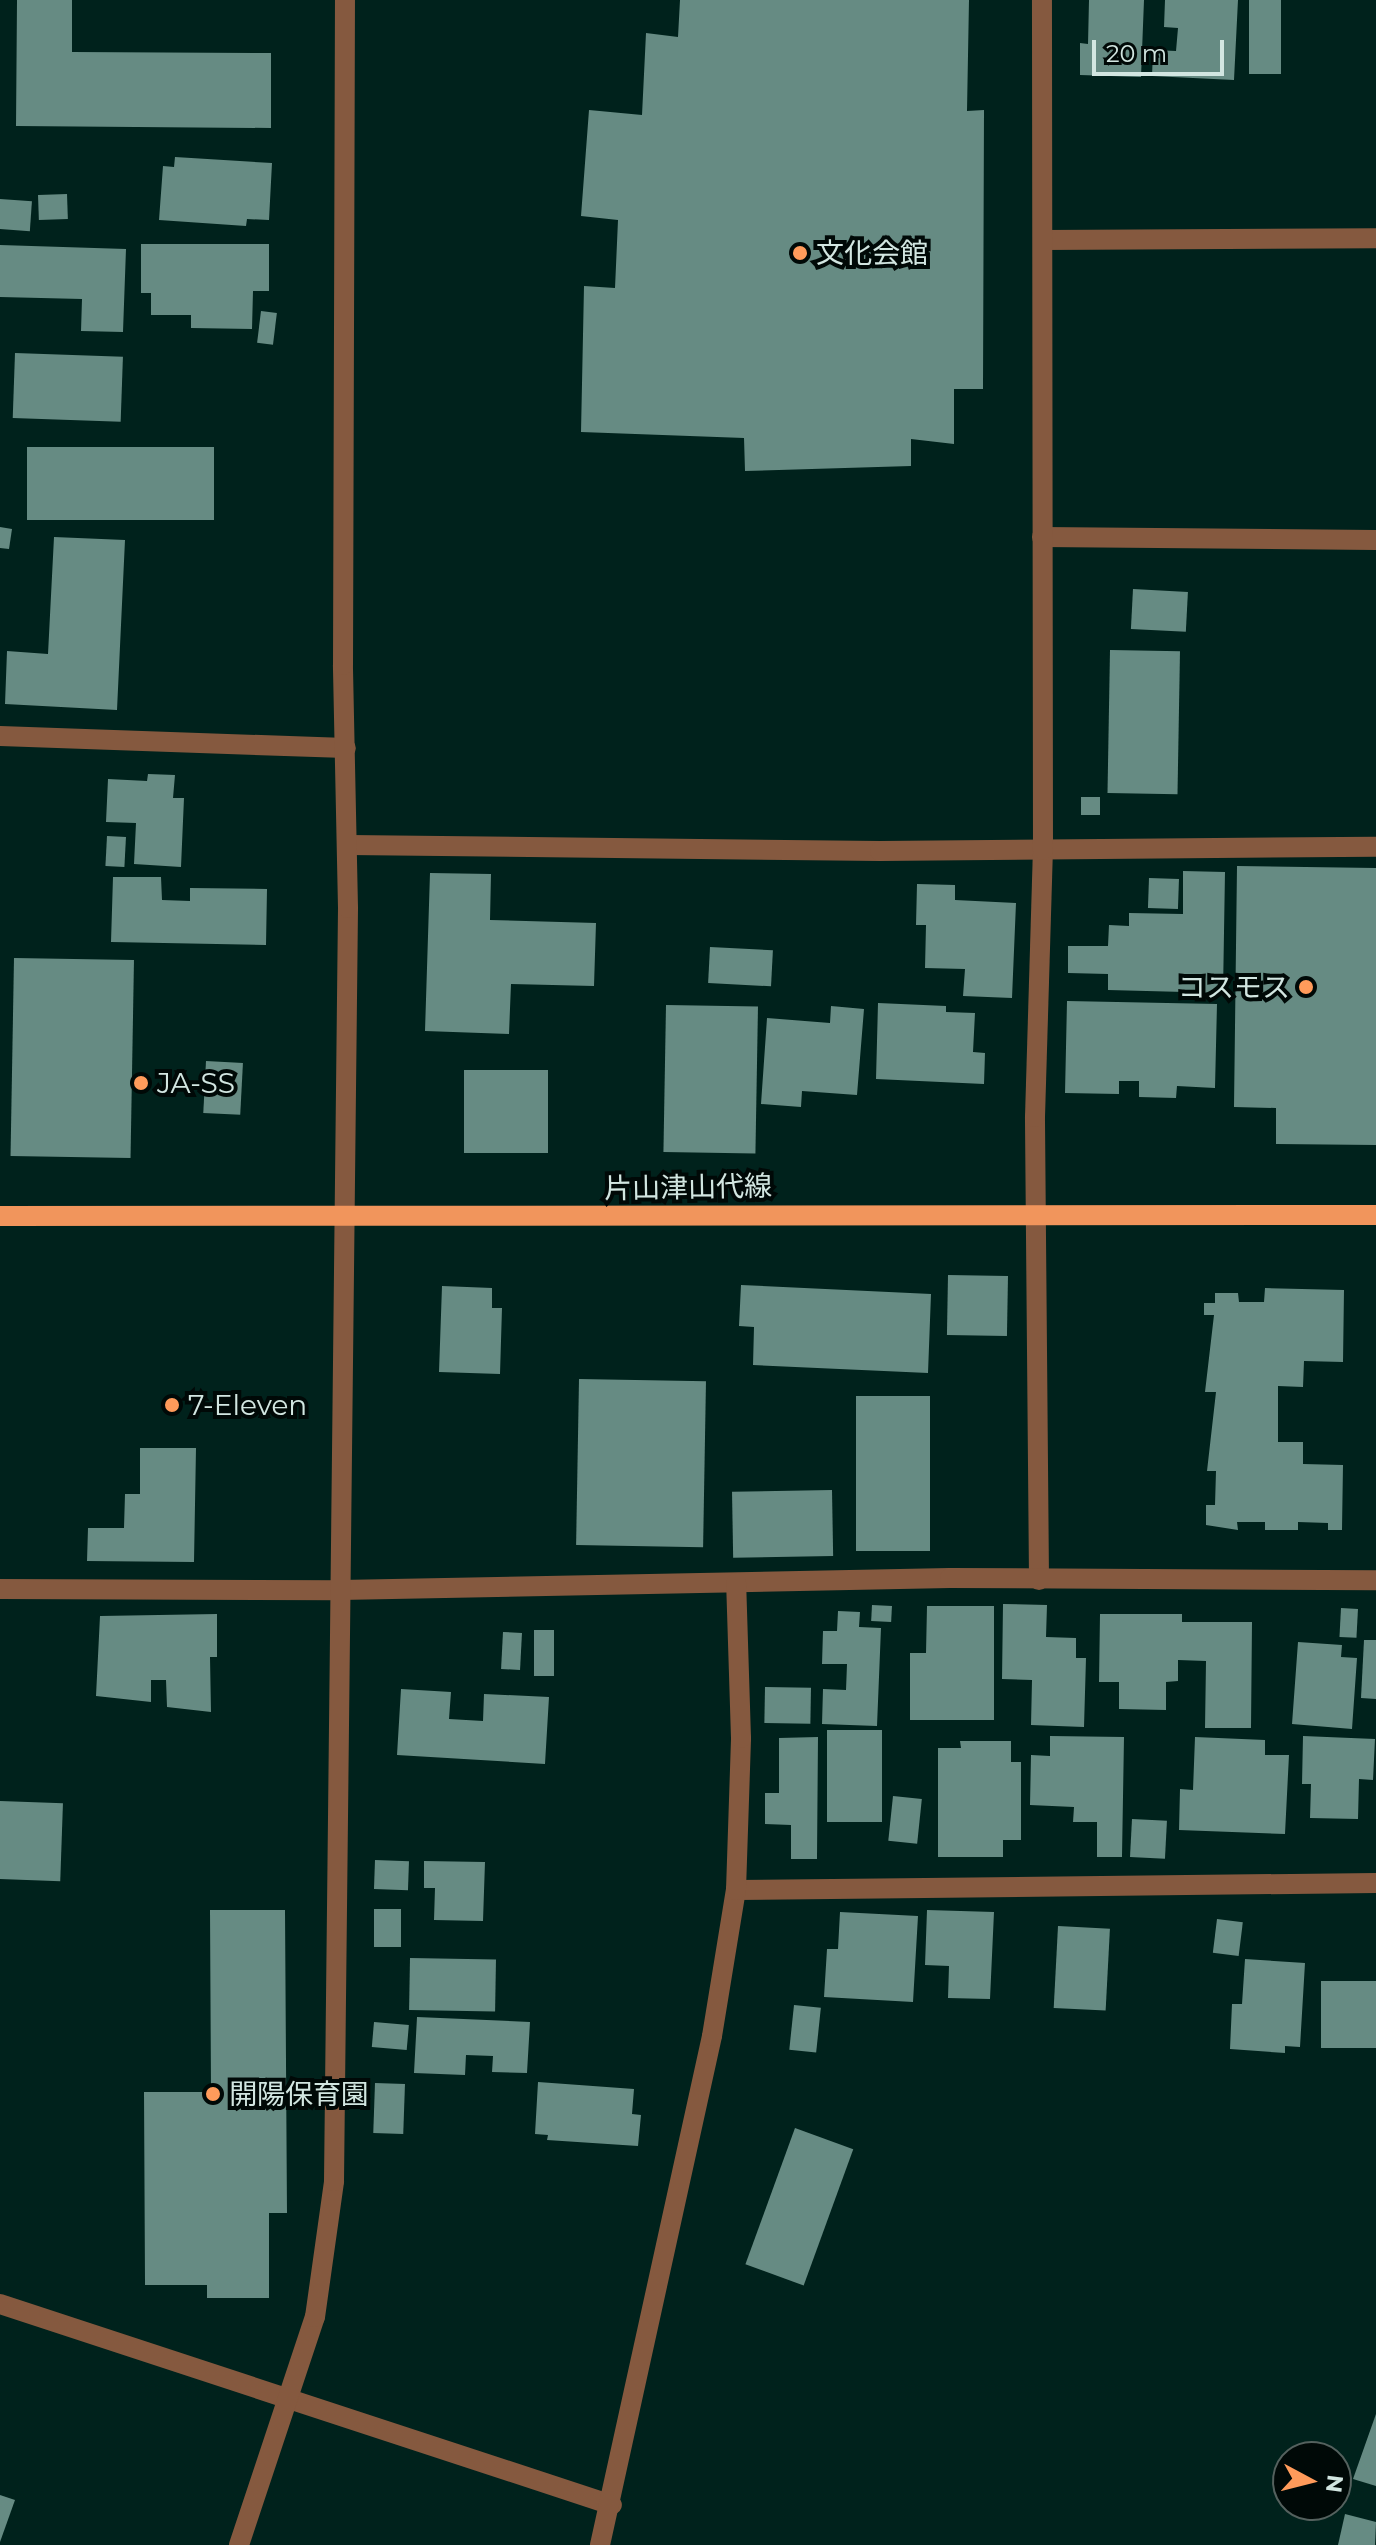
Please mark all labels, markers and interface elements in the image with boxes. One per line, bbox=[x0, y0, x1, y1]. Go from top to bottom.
scale bar bbox=[1096, 24, 1228, 74]
text: 20 m bbox=[1106, 39, 1167, 68]
place label: 文化会館 bbox=[816, 236, 928, 270]
marker: 文化会館 bbox=[791, 244, 809, 262]
place label: コスモス bbox=[1178, 970, 1290, 1004]
marker: コスモス bbox=[1297, 978, 1315, 996]
place label: JA-SS bbox=[157, 1066, 235, 1100]
marker: JA-SS bbox=[132, 1074, 150, 1092]
street label: 片山津山代線 bbox=[604, 1169, 772, 1205]
place label: 7-Eleven bbox=[188, 1388, 307, 1422]
marker: 7-Eleven bbox=[163, 1396, 181, 1414]
place label: 開陽保育園 bbox=[229, 2077, 369, 2111]
marker: 開陽保育園 bbox=[204, 2085, 222, 2103]
north arrow bbox=[1272, 2441, 1352, 2521]
text: N bbox=[1320, 2473, 1349, 2494]

